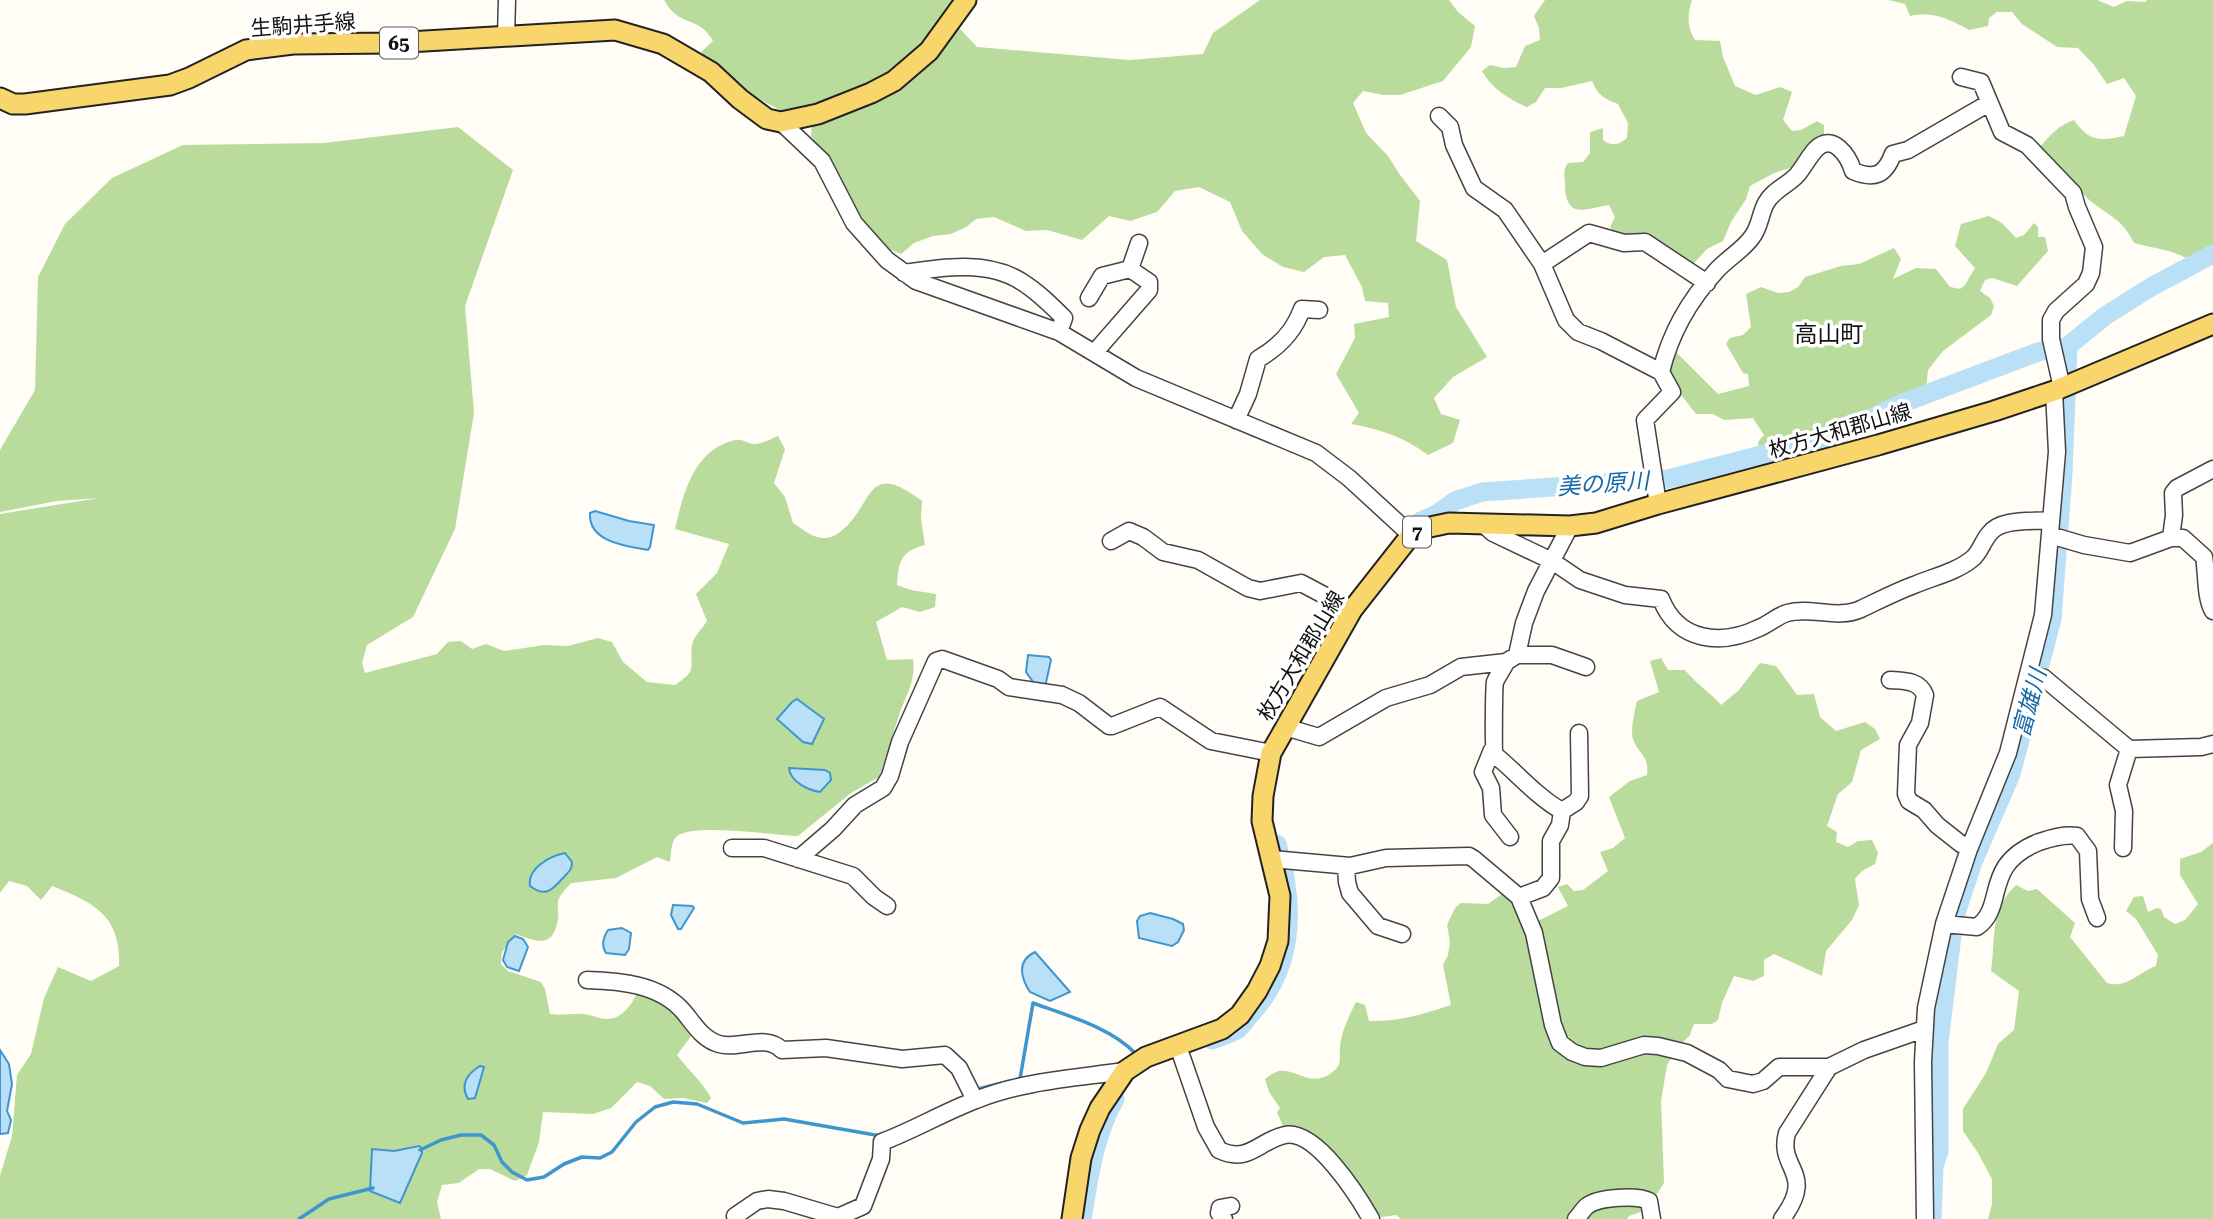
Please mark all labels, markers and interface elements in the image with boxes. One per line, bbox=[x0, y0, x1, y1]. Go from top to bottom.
street label: 生駒井手線 bbox=[250, 9, 356, 41]
road number: 65 bbox=[380, 28, 418, 58]
district label: 高山町 bbox=[1795, 321, 1864, 348]
street label: 枚方大和郡山線 bbox=[1766, 399, 1914, 463]
water label: 美の原川 bbox=[1556, 467, 1653, 501]
road number: 7 bbox=[1403, 516, 1431, 548]
street label: 枚方大和郡山線 bbox=[1253, 587, 1349, 725]
water label: 富雄川 bbox=[2008, 663, 2053, 740]

